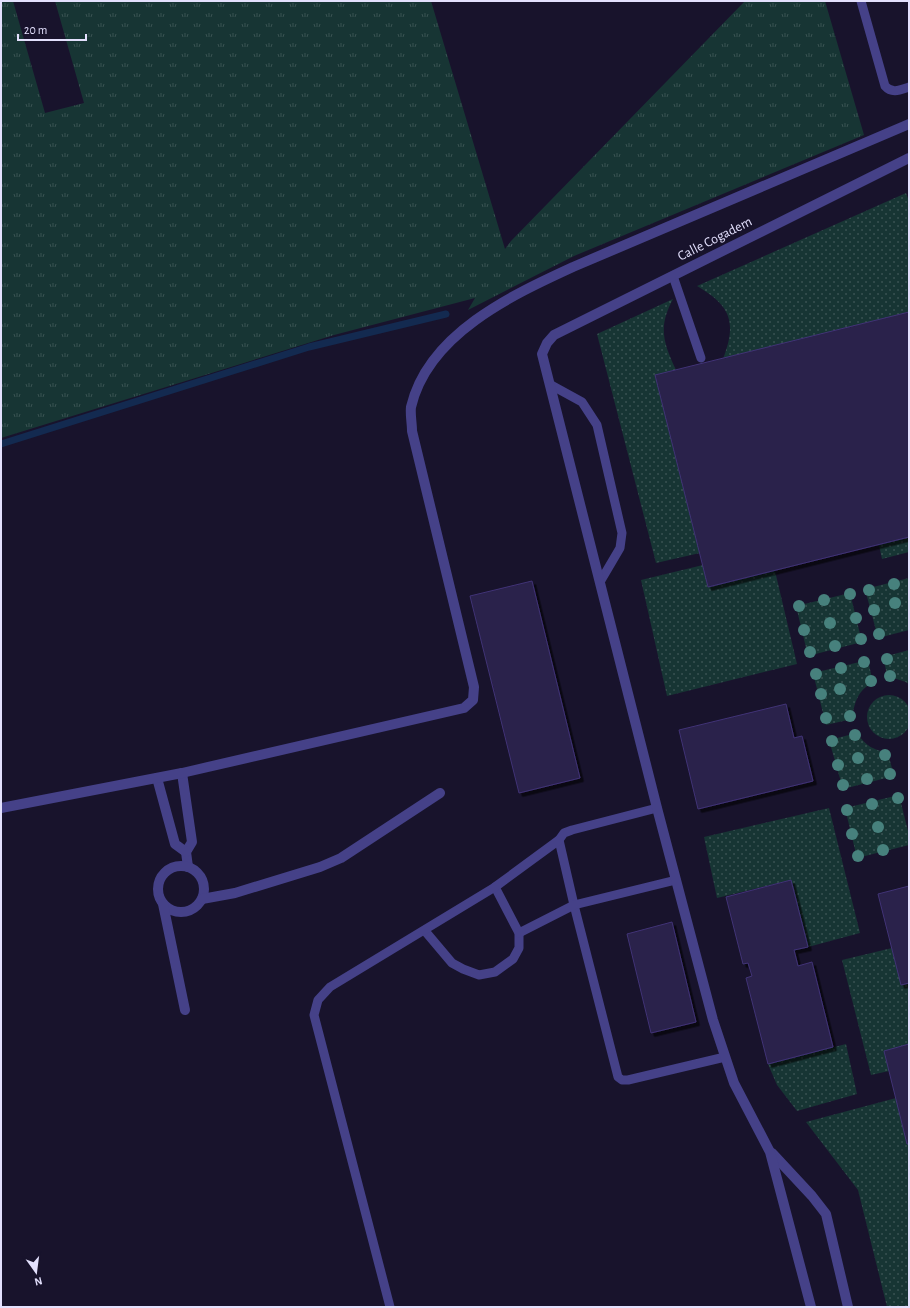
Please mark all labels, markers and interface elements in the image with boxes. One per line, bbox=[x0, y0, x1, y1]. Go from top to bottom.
scale bar bbox=[18, 16, 86, 42]
text: 20 m bbox=[24, 24, 47, 36]
street label: Calle Cogadem bbox=[676, 214, 754, 264]
north arrow bbox=[16, 1252, 56, 1292]
text: N bbox=[33, 1275, 43, 1287]

